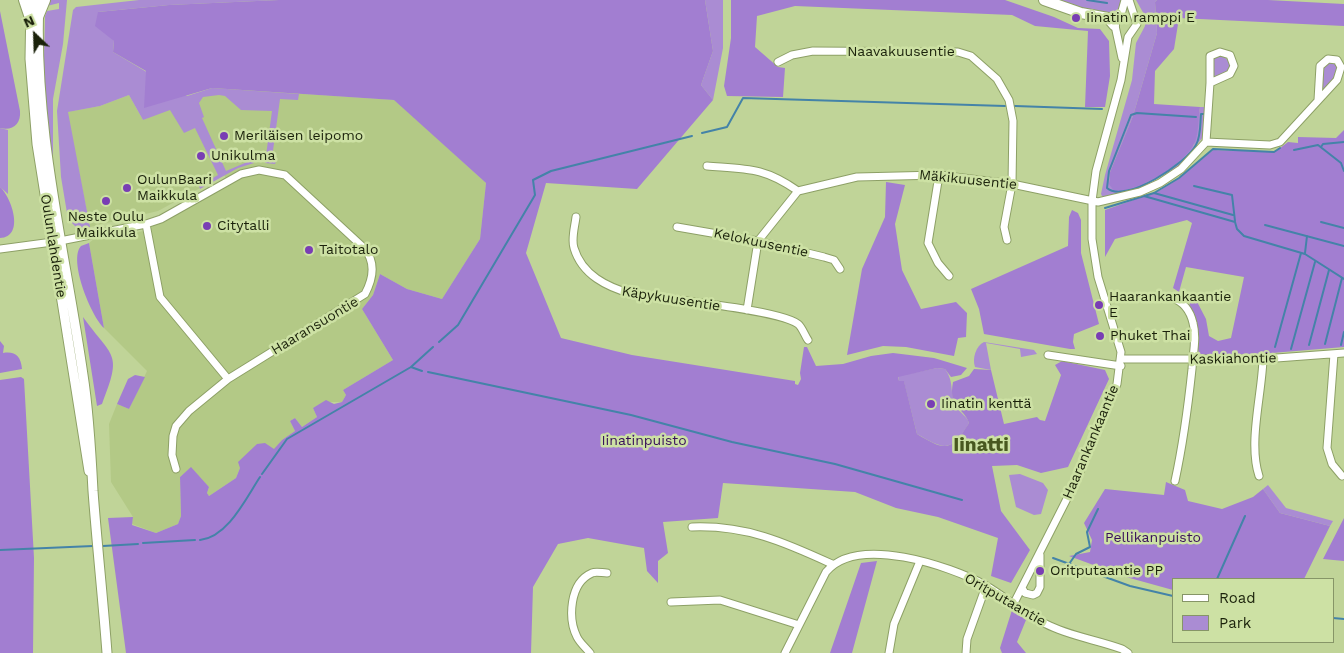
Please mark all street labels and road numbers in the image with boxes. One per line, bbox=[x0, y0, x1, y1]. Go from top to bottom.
street label: Naavakuusentie bbox=[847, 44, 955, 60]
street label: Mäkikuusentie bbox=[918, 167, 1018, 193]
street label: Oulunlahdentie bbox=[37, 193, 69, 299]
street label: Kelokuusentie bbox=[712, 225, 810, 261]
street label: Käpykuusentie bbox=[620, 283, 722, 315]
street label: Haaransuontie bbox=[268, 293, 362, 359]
street label: Kaskiahontie bbox=[1189, 350, 1277, 368]
street label: Haarankankaantie bbox=[1059, 382, 1123, 502]
street label: Oritputaantie bbox=[961, 570, 1049, 630]

